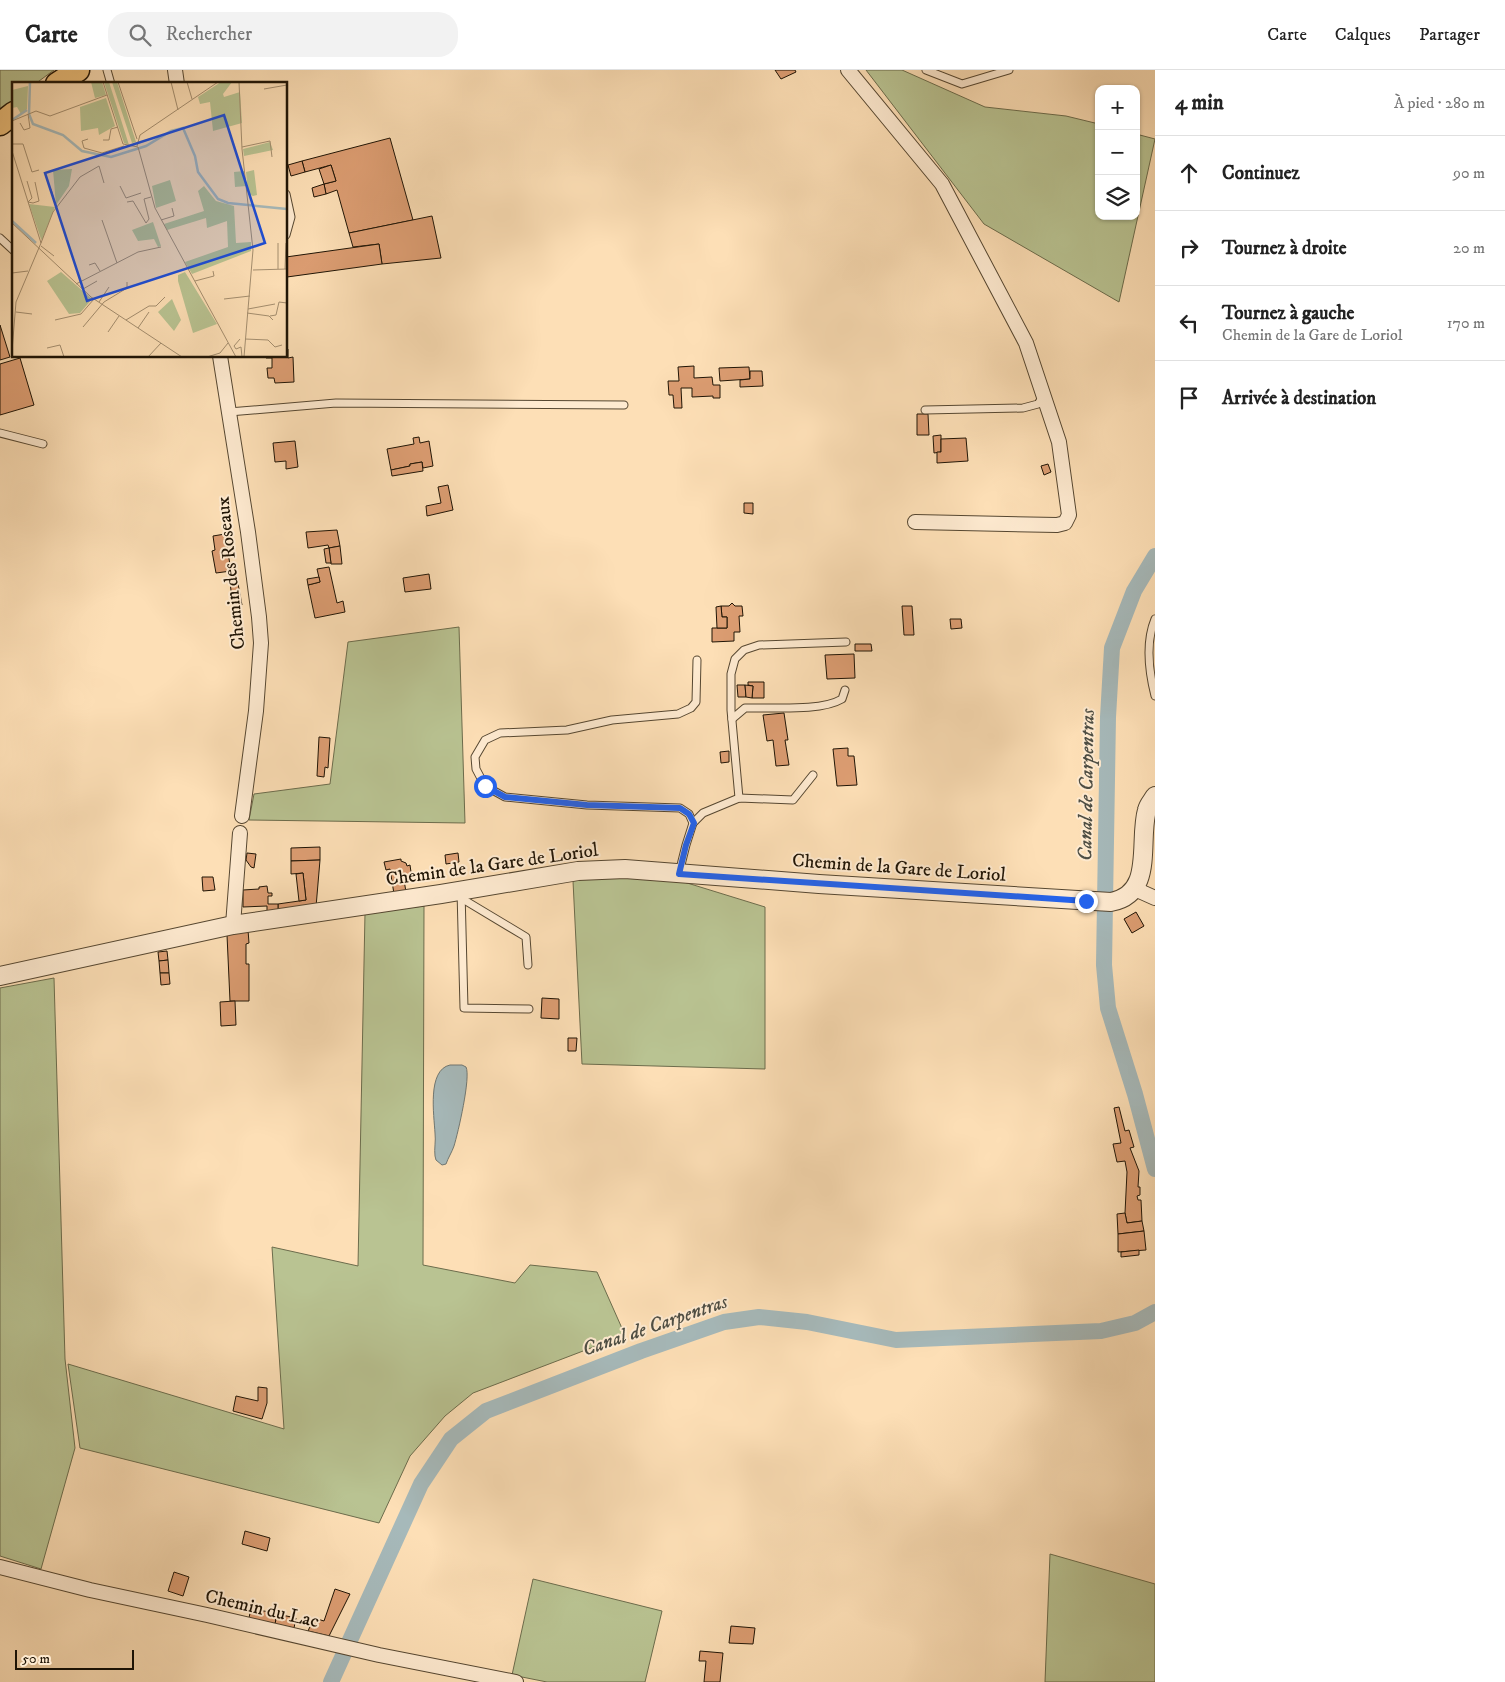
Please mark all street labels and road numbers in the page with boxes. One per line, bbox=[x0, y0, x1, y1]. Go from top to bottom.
street label: Chemin des Roseaux bbox=[211, 495, 250, 651]
street label: Chemin de la Gare de Loriol bbox=[384, 839, 600, 891]
street label: Chemin de la Gare de Loriol bbox=[791, 849, 1007, 887]
street label: Chemin du Lac bbox=[203, 1585, 321, 1633]

